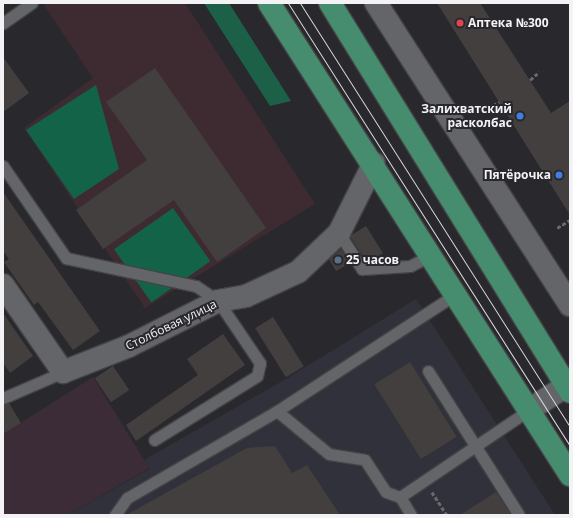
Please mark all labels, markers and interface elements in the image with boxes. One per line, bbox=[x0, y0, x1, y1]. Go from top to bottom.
place label: Аптека №300 bbox=[468, 16, 549, 30]
marker: Аптека №300 bbox=[455, 18, 465, 28]
place label: Залихватский расколбас bbox=[421, 102, 512, 130]
marker: Залихватский расколбас bbox=[515, 111, 525, 121]
place label: Пятёрочка bbox=[484, 168, 551, 182]
marker: Пятёрочка bbox=[554, 170, 564, 180]
place label: 25 часов bbox=[346, 253, 399, 267]
marker: 25 часов bbox=[333, 255, 343, 265]
street label: Столбовая улица bbox=[123, 297, 219, 353]

